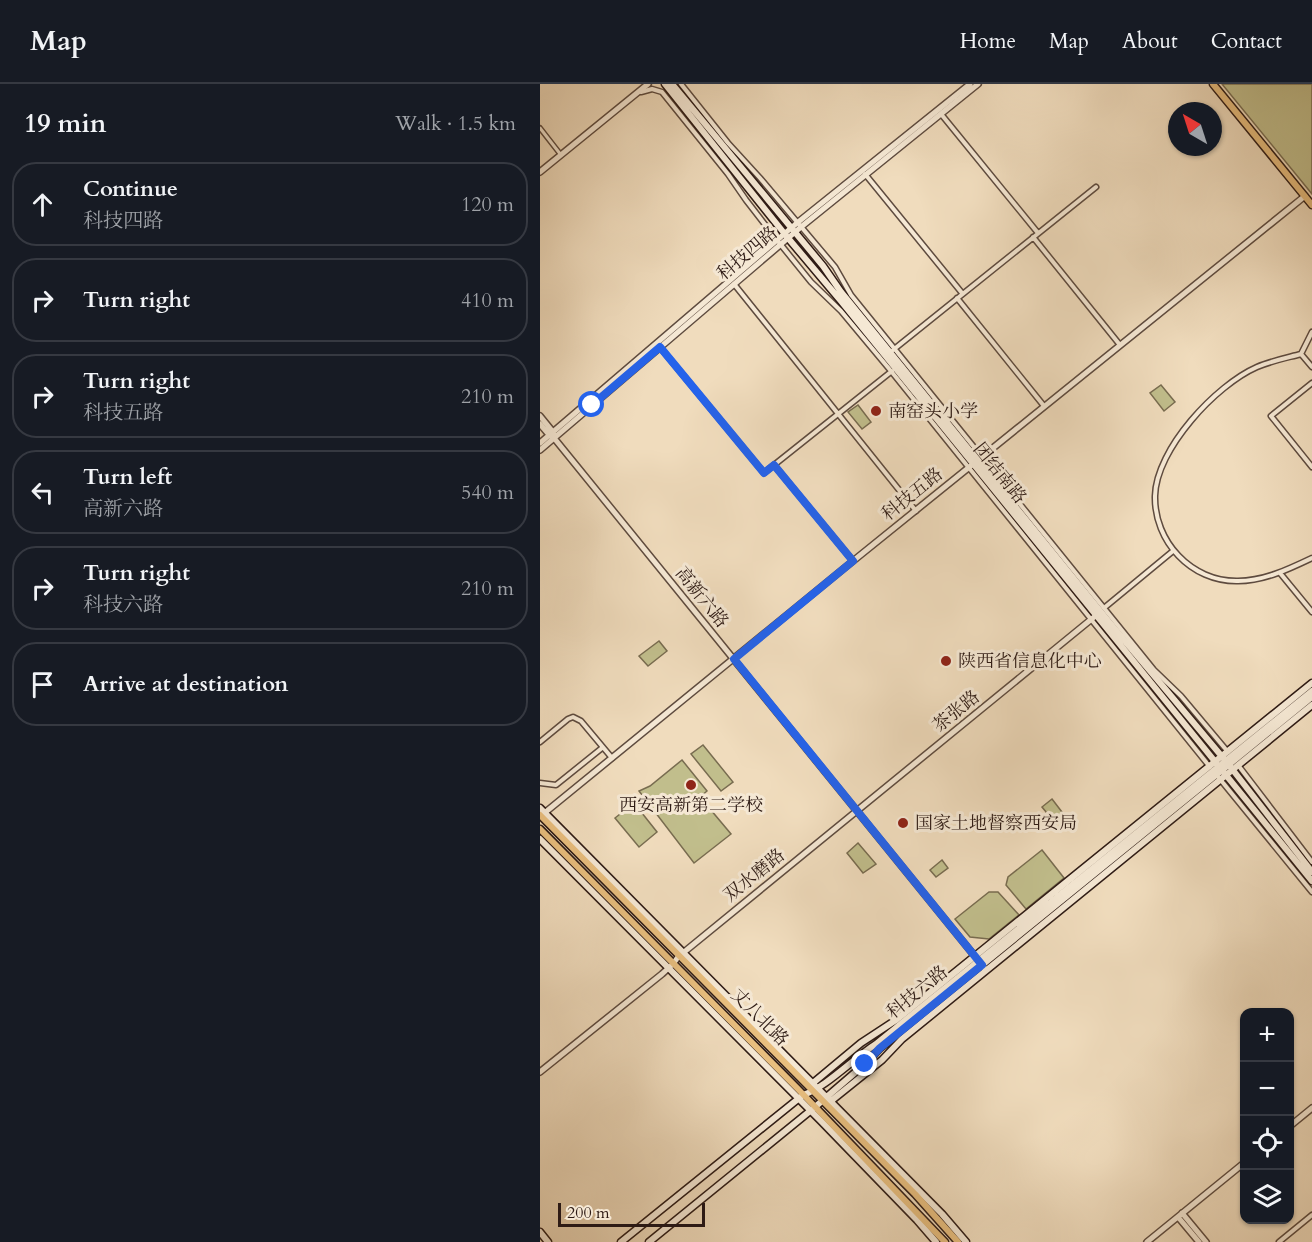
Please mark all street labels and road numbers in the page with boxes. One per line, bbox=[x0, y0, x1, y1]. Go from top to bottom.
street label: 科技四路 bbox=[712, 221, 783, 286]
street label: 团结南路 bbox=[967, 437, 1032, 509]
street label: 科技五路 bbox=[876, 462, 948, 527]
street label: 高新六路 bbox=[669, 561, 734, 633]
street label: 茶张路 bbox=[927, 685, 985, 738]
street label: 双水磨路 bbox=[718, 843, 790, 908]
street label: 科技六路 bbox=[881, 960, 953, 1025]
street label: 丈八北路 bbox=[725, 983, 794, 1052]

